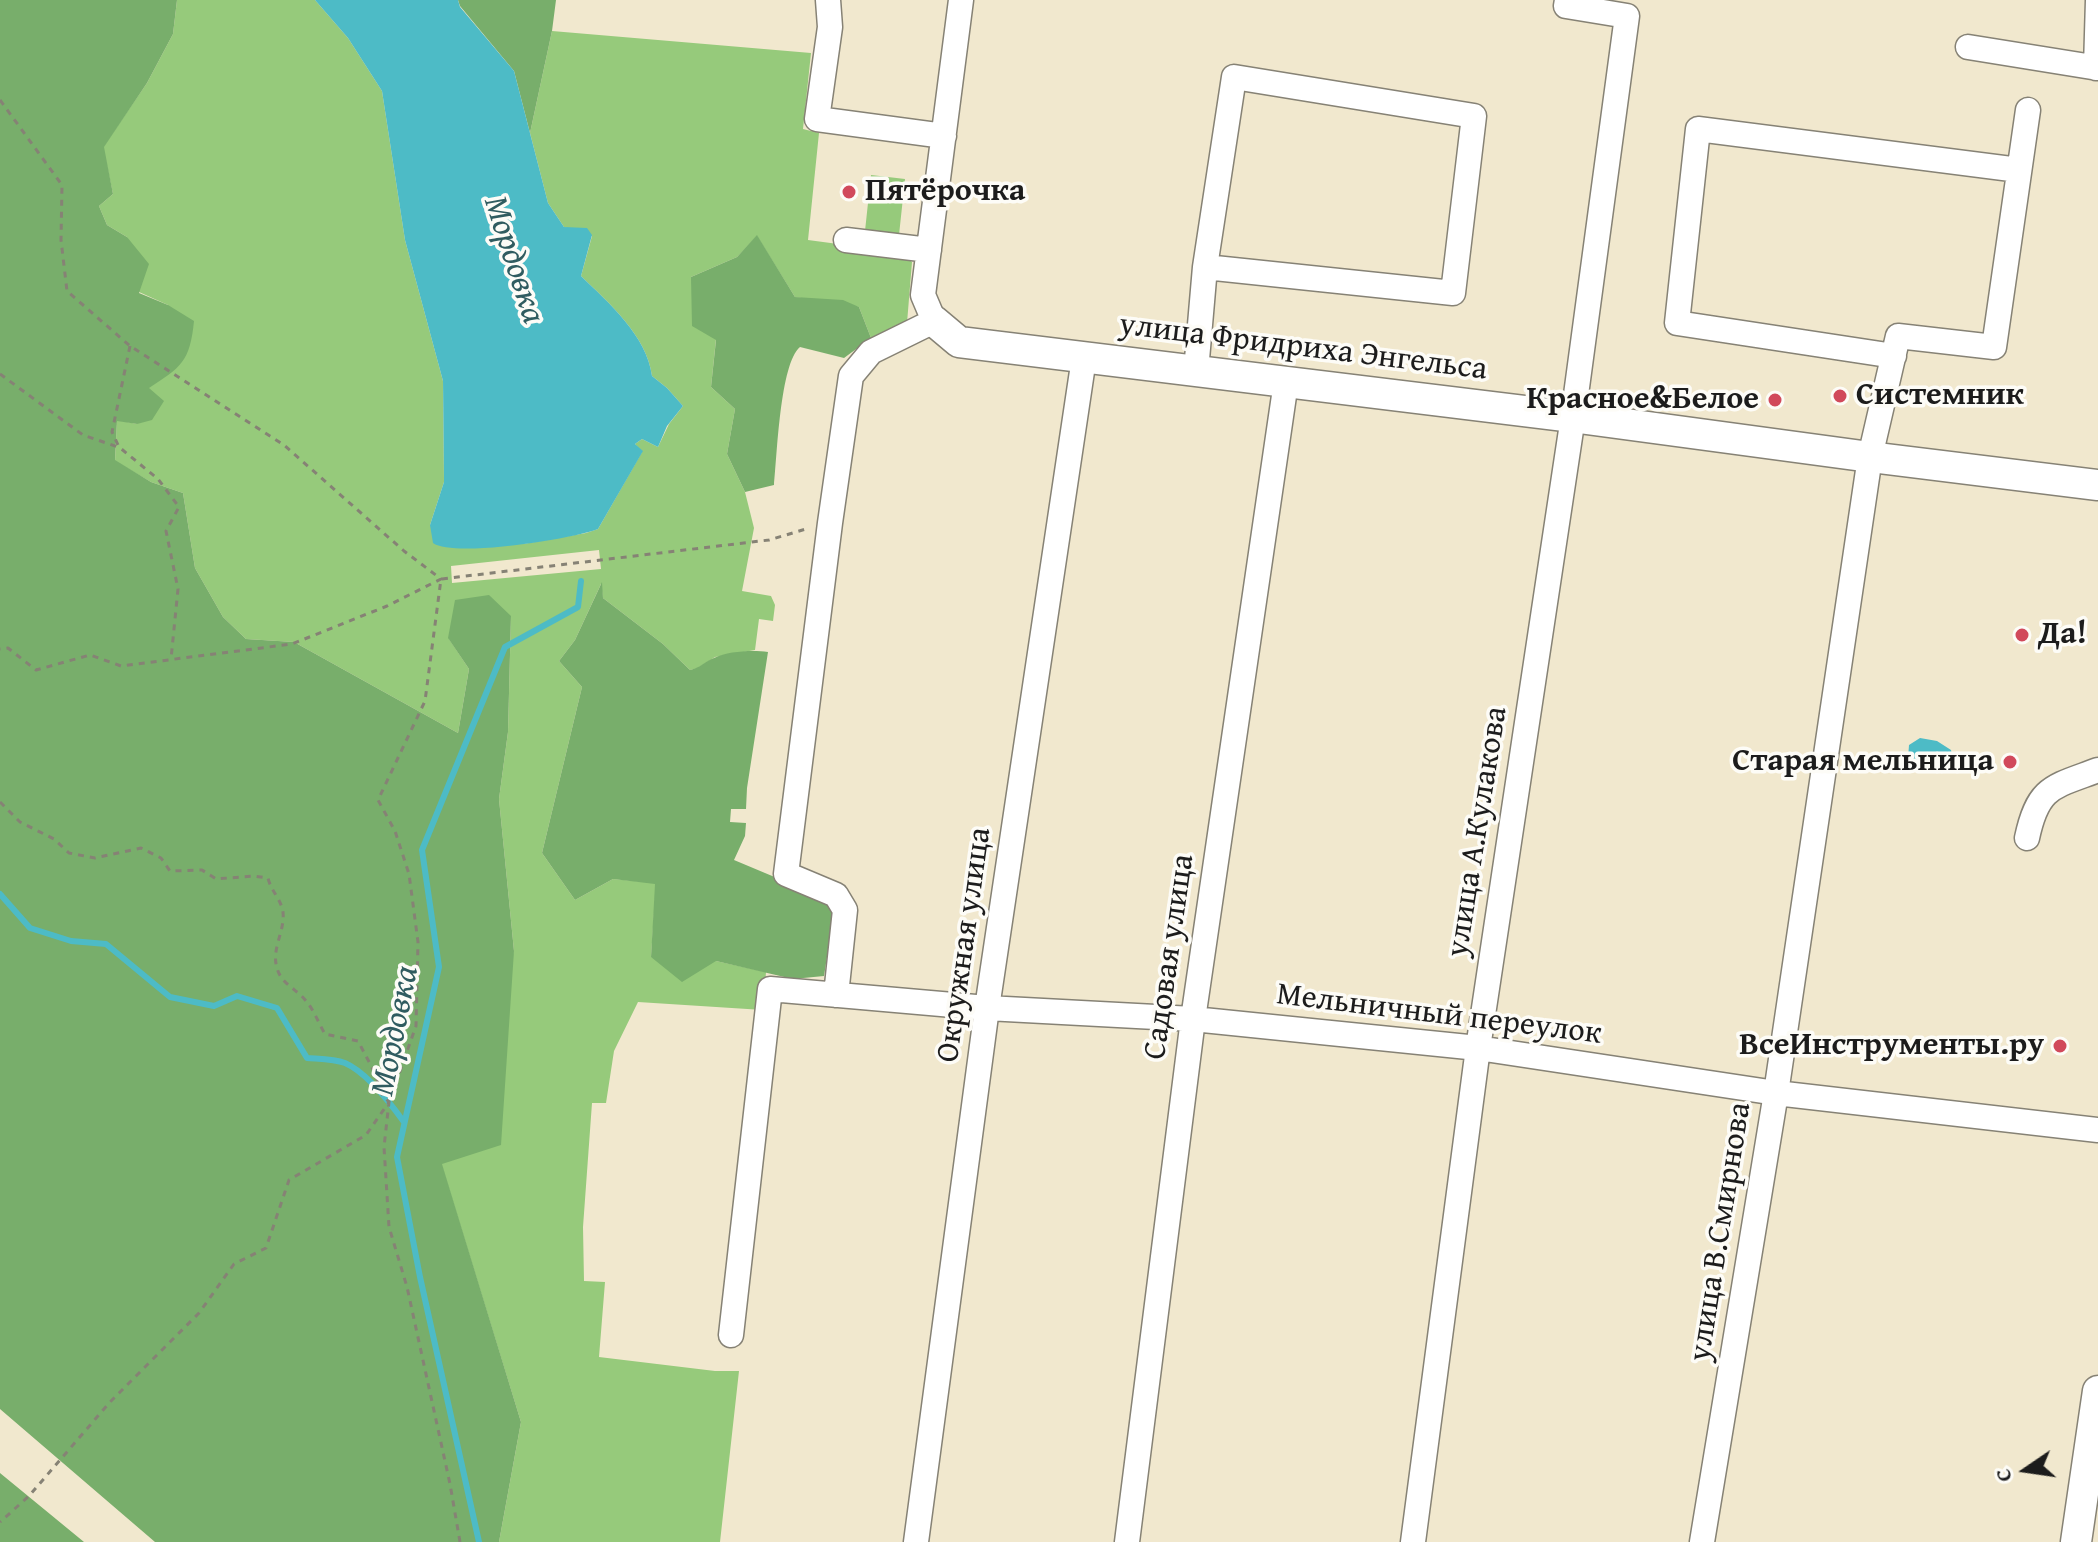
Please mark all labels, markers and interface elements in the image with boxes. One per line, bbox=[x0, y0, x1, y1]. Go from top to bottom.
place label: Пятёрочка bbox=[865, 173, 1025, 211]
marker: Пятёрочка bbox=[840, 183, 858, 201]
water label: Мордовка bbox=[473, 191, 553, 329]
street label: улица Фридриха Энгельса bbox=[1117, 306, 1489, 390]
place label: Системник bbox=[1856, 377, 2024, 415]
place label: Красное&Белое bbox=[1526, 381, 1759, 419]
marker: Системник bbox=[1831, 387, 1849, 405]
marker: Красное&Белое bbox=[1766, 391, 1784, 409]
place label: Да! bbox=[2038, 616, 2087, 654]
marker: Да! bbox=[2013, 626, 2031, 644]
street label: улица А.Кулакова bbox=[1439, 704, 1517, 960]
place label: Старая мельница bbox=[1732, 743, 1994, 781]
marker: Старая мельница bbox=[2001, 753, 2019, 771]
street label: Окружная улица bbox=[930, 825, 1000, 1065]
street label: Садовая улица bbox=[1137, 852, 1203, 1062]
water label: Мордовка bbox=[363, 963, 429, 1099]
street label: Мельничный переулок bbox=[1274, 976, 1604, 1054]
place label: ВсеИнструменты.ру bbox=[1739, 1027, 2044, 1065]
marker: ВсеИнструменты.ру bbox=[2051, 1037, 2069, 1055]
street label: улица В.Смирнова bbox=[1682, 1100, 1760, 1364]
north arrow bbox=[1986, 1430, 2066, 1510]
text: С bbox=[1986, 1466, 2020, 1485]

